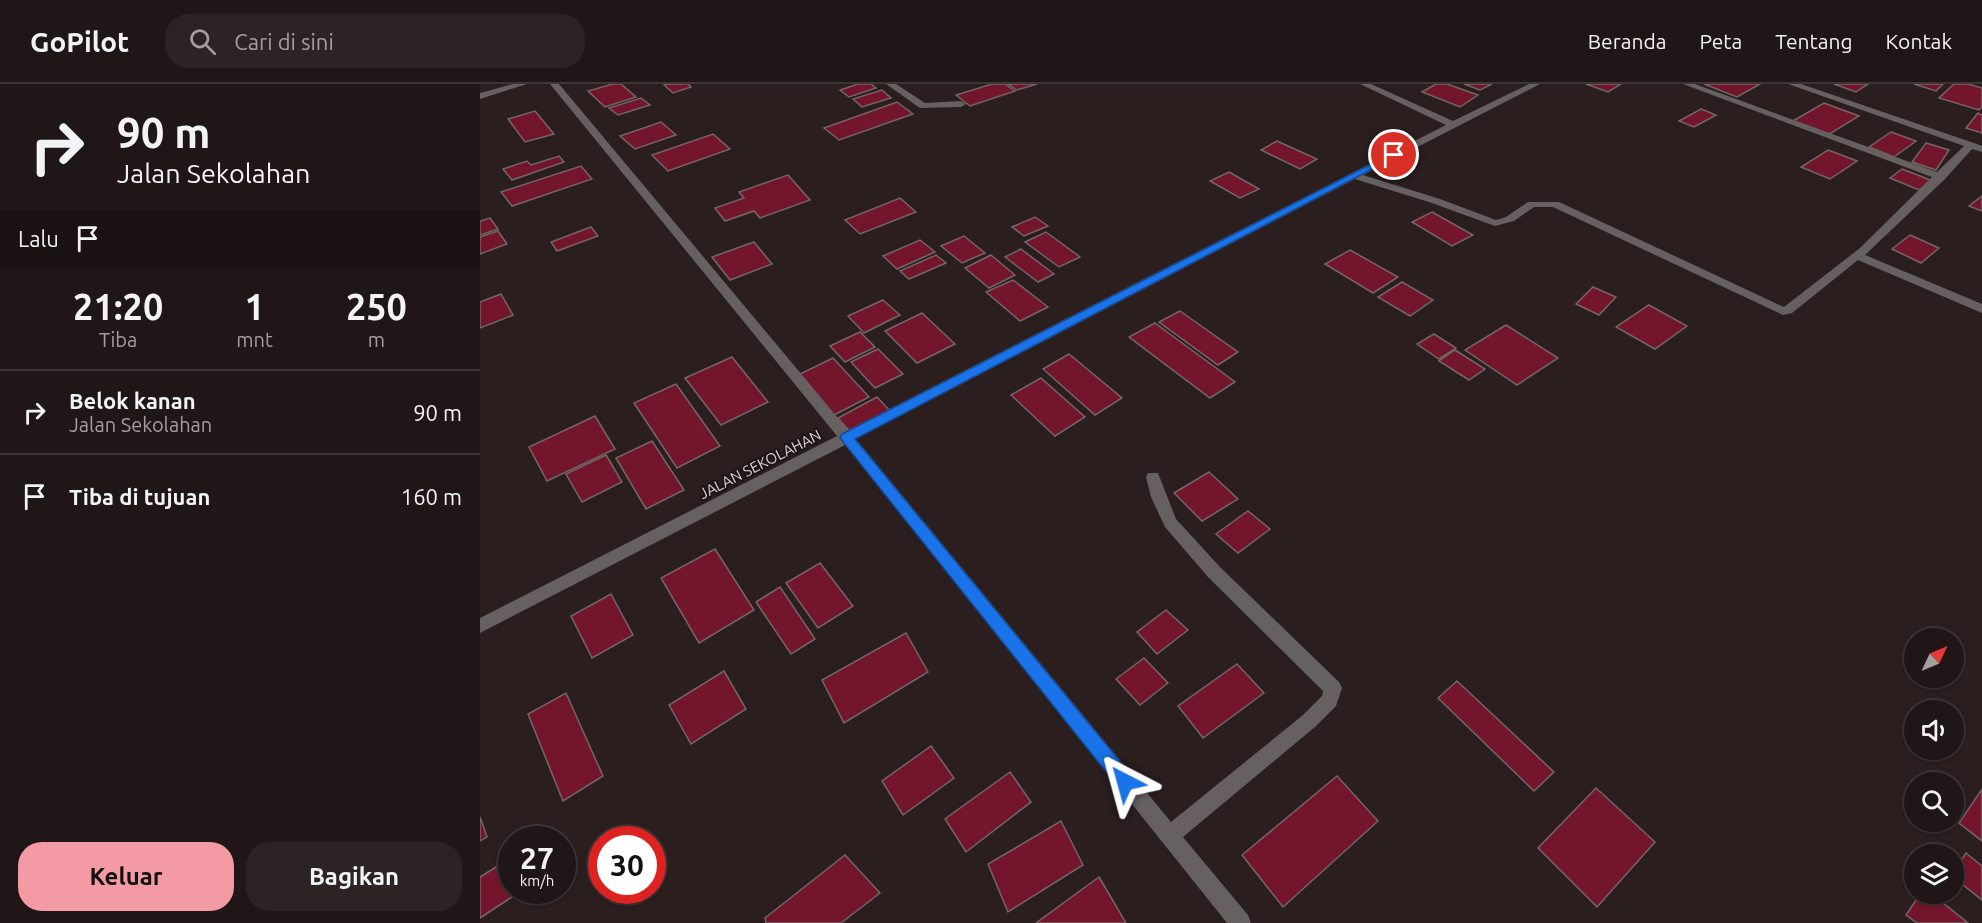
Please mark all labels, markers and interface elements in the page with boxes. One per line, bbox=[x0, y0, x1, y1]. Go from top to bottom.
search box bbox=[165, 14, 585, 68]
icon: search bbox=[186, 25, 219, 58]
text: GoPilot bbox=[30, 26, 129, 57]
text: Cari di sini bbox=[234, 29, 334, 54]
text: Beranda bbox=[1588, 29, 1667, 53]
text: Peta bbox=[1700, 29, 1742, 53]
text: Tentang bbox=[1775, 29, 1853, 53]
text: Kontak bbox=[1886, 29, 1952, 53]
icon: right bbox=[18, 108, 96, 186]
text: 90 m bbox=[117, 109, 211, 156]
pin bbox=[1368, 129, 1419, 180]
icon: arrive bbox=[1377, 138, 1410, 171]
text: Jalan Sekolahan bbox=[117, 158, 310, 188]
icon: arrive bbox=[71, 222, 104, 255]
text: Lalu bbox=[18, 226, 59, 251]
text: 21:20 bbox=[73, 286, 163, 327]
text: 1 bbox=[244, 286, 265, 327]
text: 250 bbox=[346, 286, 407, 327]
text: Tiba bbox=[99, 328, 137, 351]
text: mnt bbox=[236, 328, 273, 351]
text: m bbox=[368, 328, 385, 351]
text: Belok kanan bbox=[69, 388, 196, 413]
icon: right bbox=[18, 396, 51, 429]
text: 90 m bbox=[413, 400, 462, 425]
text: Jalan Sekolahan bbox=[69, 413, 212, 436]
street label: JALAN SEKOLAHAN bbox=[696, 426, 824, 502]
icon: arrive bbox=[18, 480, 51, 513]
text: Tiba di tujuan bbox=[69, 484, 210, 509]
text: 160 m bbox=[401, 484, 462, 509]
north arrow bbox=[1904, 628, 1964, 688]
map controls bbox=[1904, 628, 1964, 904]
button: sound bbox=[1904, 700, 1964, 760]
position arrow bbox=[1093, 750, 1157, 814]
button: search bbox=[1904, 772, 1964, 832]
speed limit sign: 30 bbox=[588, 826, 666, 904]
text: 27 bbox=[520, 841, 554, 875]
button: Keluar bbox=[18, 842, 234, 911]
button: Bagikan bbox=[246, 842, 462, 911]
button: layers bbox=[1904, 844, 1964, 904]
text: km/h bbox=[520, 872, 554, 889]

